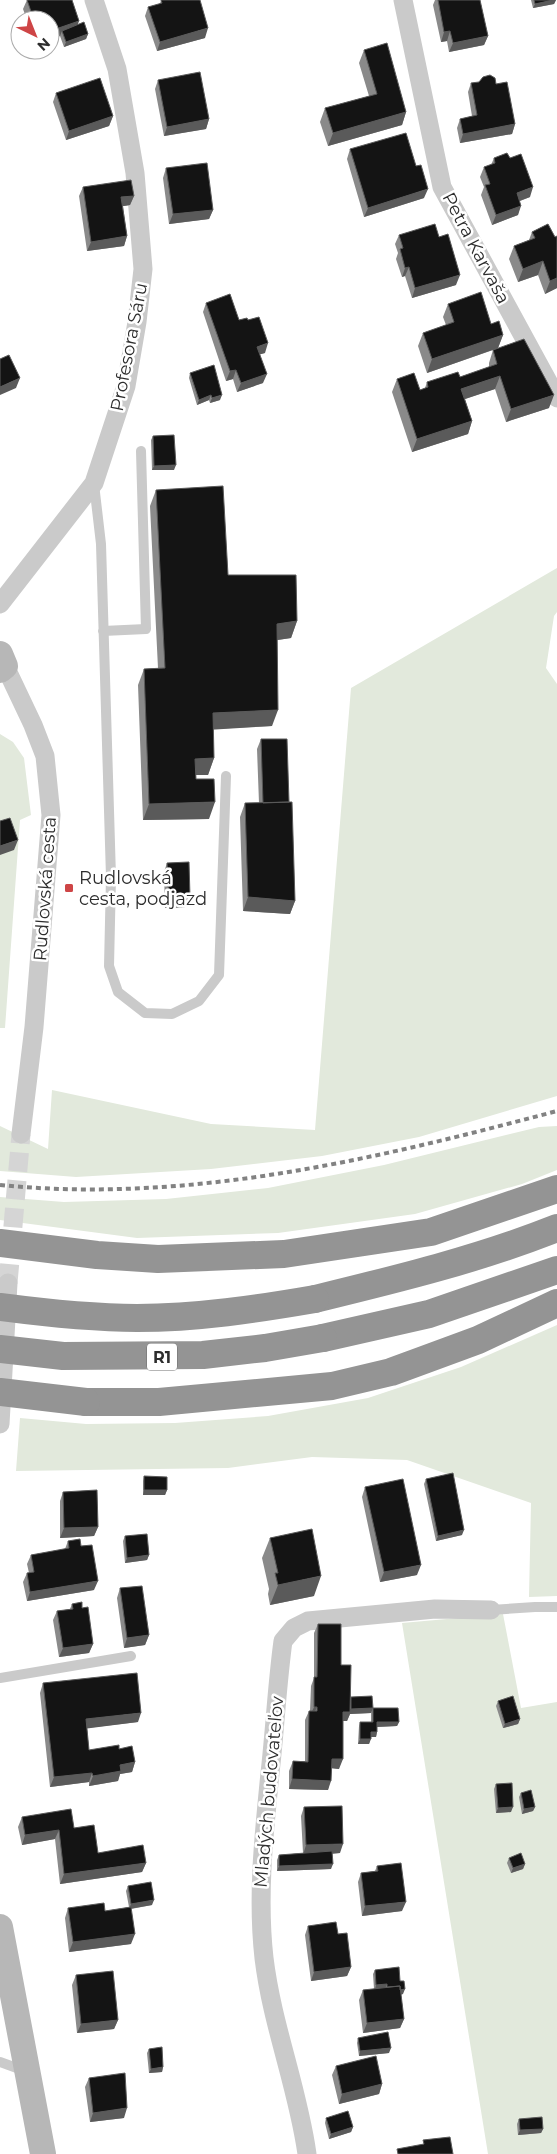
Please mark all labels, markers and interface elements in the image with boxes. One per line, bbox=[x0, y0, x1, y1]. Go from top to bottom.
north arrow bbox=[10, 10, 60, 60]
text: N bbox=[34, 34, 54, 55]
street label: Petra Karvaša bbox=[437, 189, 515, 307]
street label: Profesora Sáru bbox=[106, 281, 152, 413]
street label: Rudlovská cesta bbox=[29, 816, 61, 962]
place label: Rudlovská cesta, podjazd bbox=[79, 867, 207, 910]
marker: Rudlovská cesta, podjazd bbox=[63, 882, 75, 894]
road number: R1 bbox=[147, 1344, 177, 1370]
street label: Mladých budovateľov bbox=[250, 1695, 288, 1889]

